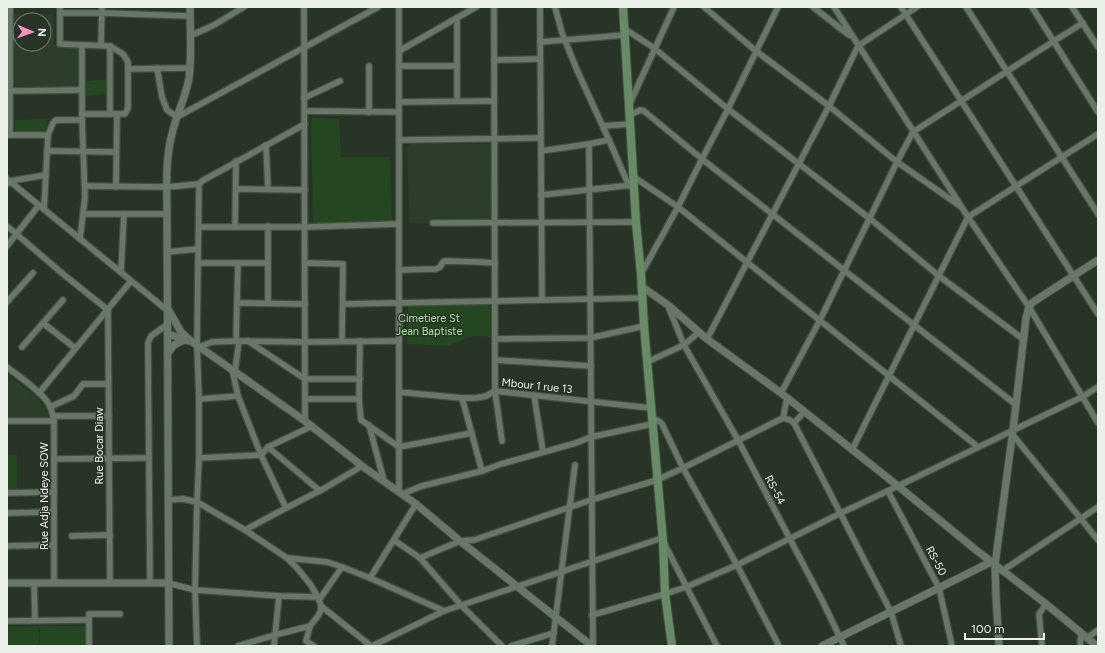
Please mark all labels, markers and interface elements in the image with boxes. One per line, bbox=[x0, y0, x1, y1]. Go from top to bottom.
north arrow bbox=[12, 12, 52, 52]
text: N bbox=[35, 28, 48, 37]
park label: Cimetiere St Jean Baptiste bbox=[396, 312, 462, 338]
street label: Mbour 1 rue 13 bbox=[501, 376, 573, 396]
street label: Rue Bocar Diaw bbox=[93, 407, 106, 485]
street label: Rue Adja Ndeye SOW bbox=[38, 442, 51, 550]
street label: RS-54 bbox=[762, 473, 788, 507]
street label: RS-50 bbox=[923, 544, 949, 578]
scale bar bbox=[965, 615, 1044, 641]
text: 100 m bbox=[971, 622, 1005, 636]

